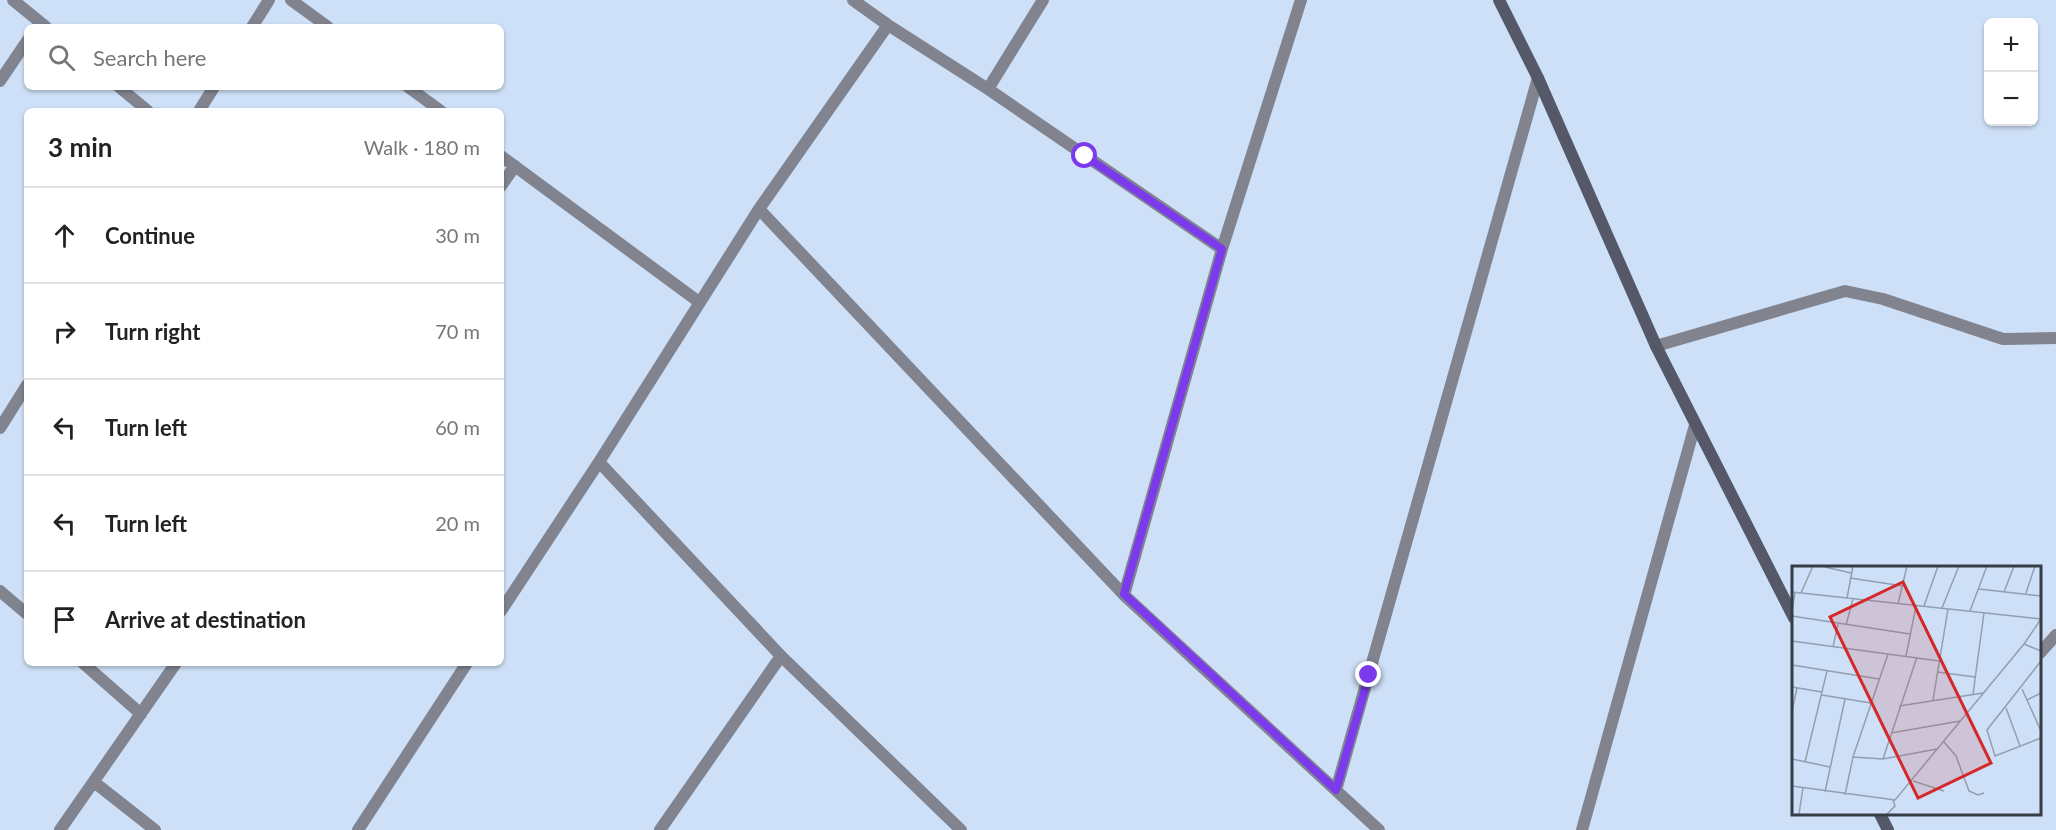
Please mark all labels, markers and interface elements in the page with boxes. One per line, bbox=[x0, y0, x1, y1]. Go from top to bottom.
map controls bbox=[1984, 18, 2038, 126]
button: + bbox=[1984, 18, 2038, 72]
search box bbox=[24, 24, 504, 90]
icon: search bbox=[45, 41, 78, 74]
text: Search here bbox=[93, 44, 206, 71]
button: − bbox=[1984, 72, 2038, 126]
text: 3 min bbox=[48, 131, 112, 163]
text: Walk · 180 m bbox=[364, 135, 480, 159]
route start bbox=[1071, 142, 1097, 168]
icon: ahead bbox=[48, 219, 81, 252]
text: Continue bbox=[105, 222, 195, 249]
text: 30 m bbox=[435, 223, 480, 247]
icon: right bbox=[48, 315, 81, 348]
text: Turn right bbox=[105, 318, 200, 345]
text: 70 m bbox=[435, 319, 480, 343]
icon: left bbox=[48, 411, 81, 444]
text: Turn left bbox=[105, 414, 187, 441]
text: 60 m bbox=[435, 415, 480, 439]
icon: left bbox=[48, 507, 81, 540]
text: Turn left bbox=[105, 510, 187, 537]
text: 20 m bbox=[435, 511, 480, 535]
inset map bbox=[1792, 566, 2041, 815]
icon: arrive bbox=[48, 603, 81, 636]
text: Arrive at destination bbox=[105, 606, 306, 633]
route end bbox=[1355, 661, 1381, 687]

